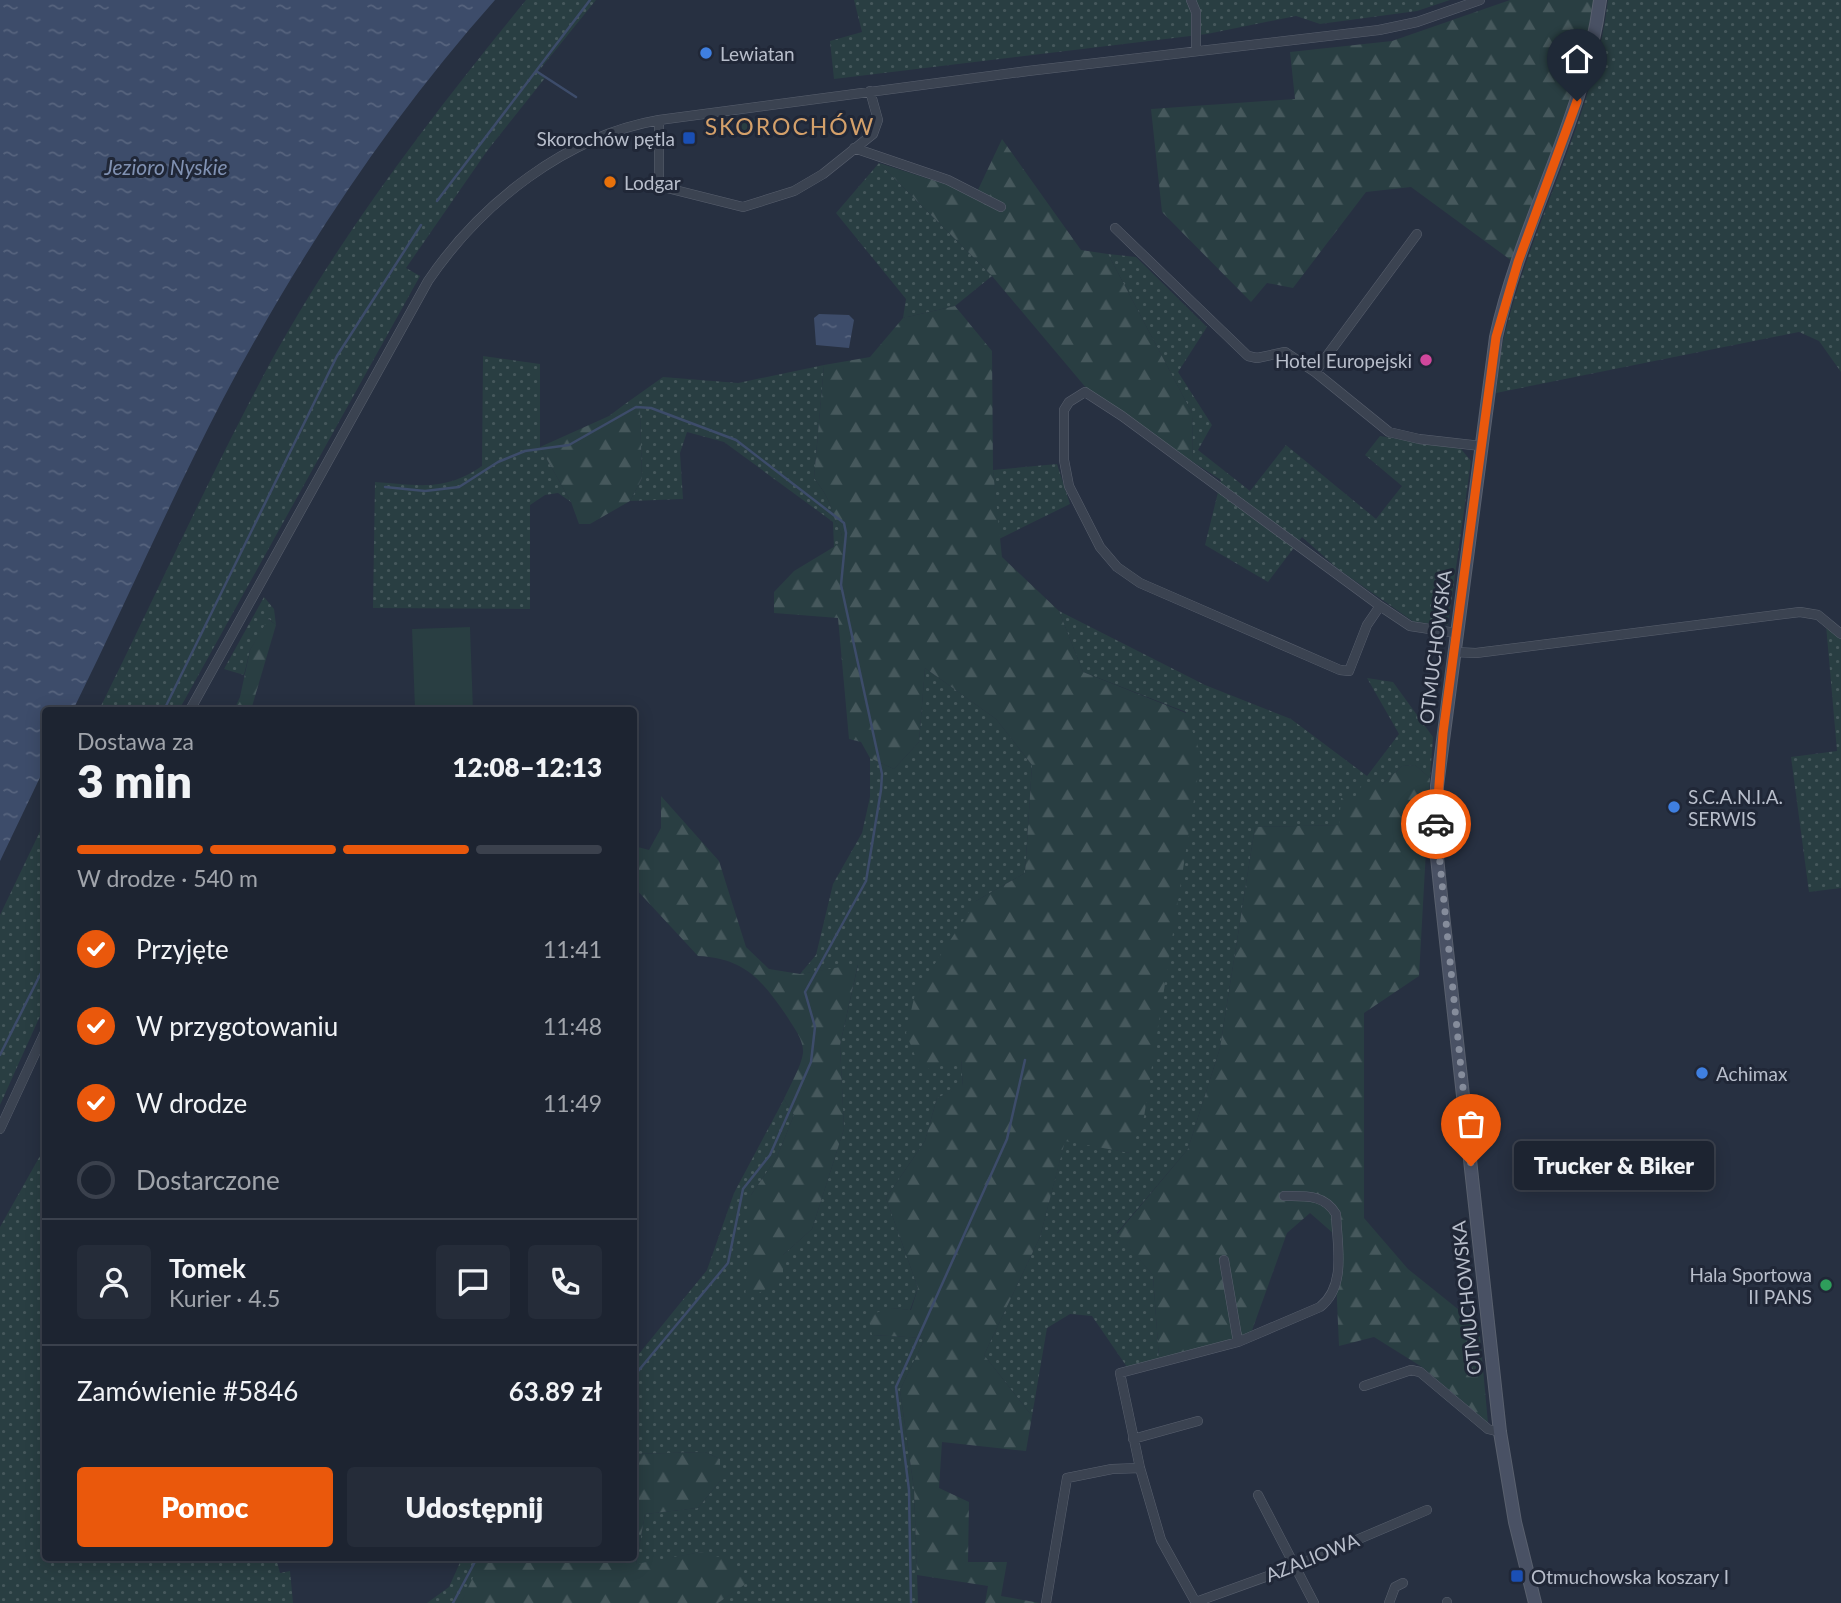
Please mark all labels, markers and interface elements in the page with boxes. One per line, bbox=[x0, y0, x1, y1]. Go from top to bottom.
pin bbox=[1547, 29, 1607, 101]
icon: home bbox=[1558, 40, 1596, 78]
place label: Lewiatan bbox=[720, 42, 795, 65]
marker: Lewiatan bbox=[698, 45, 714, 61]
district label: SKOROCHÓW bbox=[705, 112, 875, 140]
place label: Skorochów pętla bbox=[537, 127, 675, 150]
marker: Skorochów pętla bbox=[681, 130, 697, 146]
water label: Jezioro Nyskie bbox=[103, 154, 228, 179]
place label: Lodgar bbox=[624, 171, 681, 194]
marker: Lodgar bbox=[602, 174, 618, 190]
place label: Hotel Europejski bbox=[1275, 349, 1412, 372]
marker: Hotel Europejski bbox=[1418, 352, 1434, 368]
street label: OTMUCHOWSKA bbox=[1414, 569, 1456, 725]
text: Dostawa za bbox=[77, 727, 194, 755]
text: 12:08–12:13 bbox=[452, 751, 602, 783]
text: 3 min bbox=[77, 753, 192, 808]
place label: S.C.A.N.I.A. SERWIS bbox=[1688, 785, 1783, 830]
courier bbox=[1401, 789, 1471, 859]
marker: S.C.A.N.I.A. SERWIS bbox=[1666, 799, 1682, 815]
icon: car bbox=[1417, 805, 1455, 843]
text: W drodze · 540 m bbox=[77, 864, 258, 892]
icon: check bbox=[77, 930, 115, 968]
text: Przyjęte bbox=[136, 933, 229, 965]
text: 11:41 bbox=[543, 935, 602, 963]
icon: check bbox=[77, 1007, 115, 1045]
text: W przygotowaniu bbox=[136, 1010, 338, 1042]
text: 11:48 bbox=[543, 1012, 602, 1040]
place label: Achimax bbox=[1716, 1062, 1788, 1085]
marker: Achimax bbox=[1694, 1065, 1710, 1081]
icon: check bbox=[77, 1084, 115, 1122]
text: W drodze bbox=[136, 1087, 247, 1119]
text: 11:49 bbox=[543, 1089, 602, 1117]
pin bbox=[1441, 1094, 1501, 1166]
icon: bag bbox=[1452, 1105, 1490, 1143]
callout: Trucker & Biker bbox=[1513, 1142, 1712, 1190]
text: Trucker & Biker bbox=[1534, 1151, 1694, 1179]
text: Dostarczone bbox=[136, 1164, 280, 1196]
street label: OTMUCHOWSKA bbox=[1446, 1220, 1486, 1376]
button: person bbox=[77, 1245, 151, 1319]
button: chat bbox=[436, 1245, 510, 1319]
button: phone bbox=[528, 1245, 602, 1319]
text: Tomek bbox=[169, 1252, 246, 1284]
place label: Hala Sportowa II PANS bbox=[1689, 1263, 1812, 1308]
marker: Hala Sportowa II PANS bbox=[1818, 1277, 1834, 1293]
text: Kurier · 4.5 bbox=[169, 1284, 280, 1312]
text: Zamówienie #5846 bbox=[77, 1375, 298, 1407]
text: 63.89 zł bbox=[509, 1375, 602, 1407]
button: Pomoc bbox=[77, 1467, 333, 1547]
button: Udostępnij bbox=[347, 1467, 602, 1547]
street label: AZALIOWA bbox=[1262, 1528, 1362, 1586]
place label: Otmuchowska koszary I bbox=[1531, 1565, 1729, 1588]
marker: Otmuchowska koszary I bbox=[1509, 1568, 1525, 1584]

